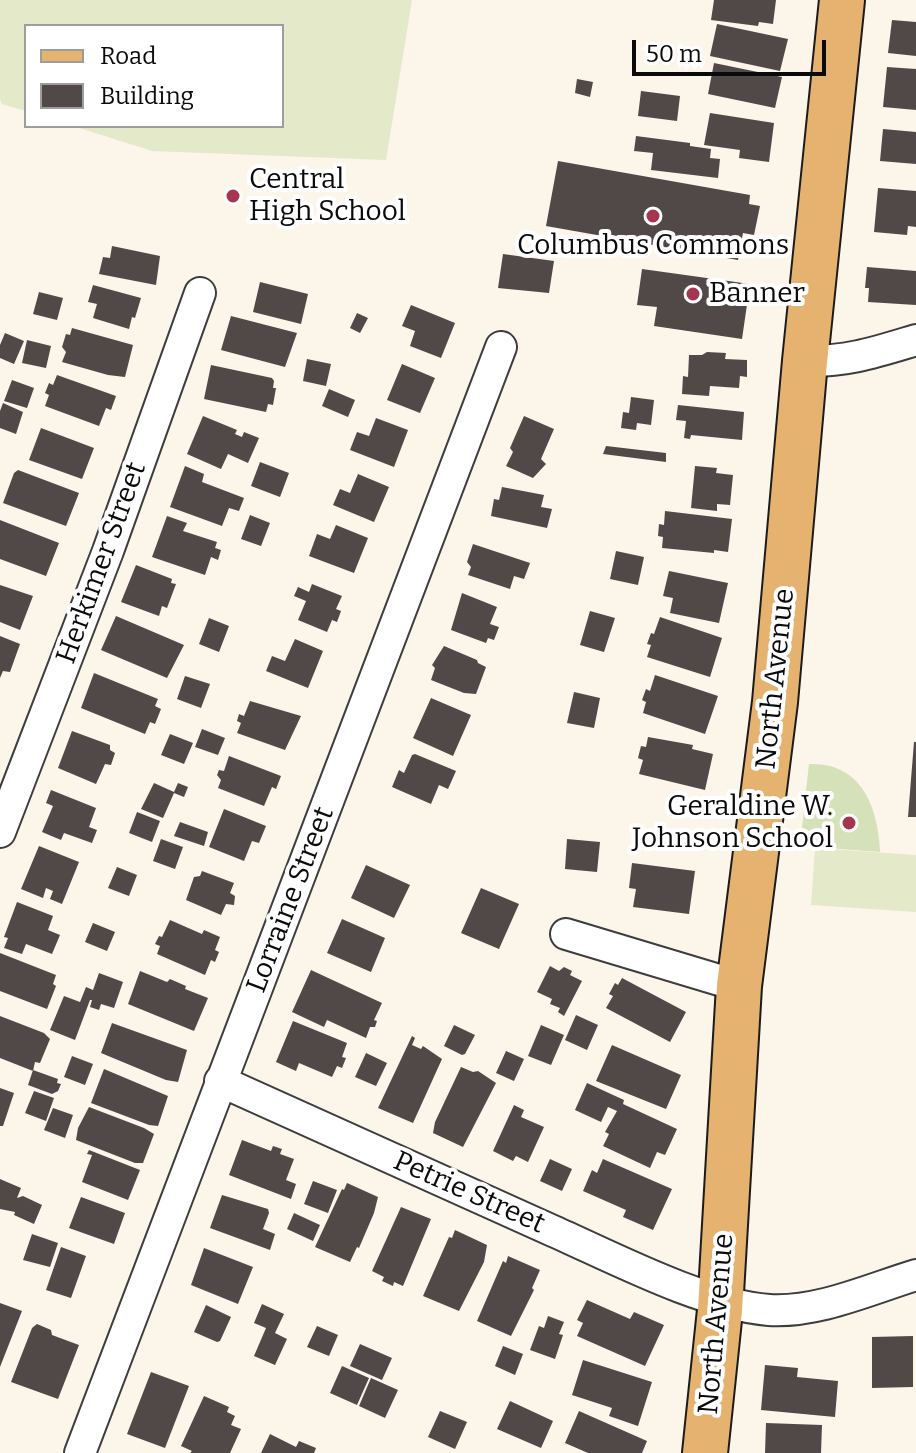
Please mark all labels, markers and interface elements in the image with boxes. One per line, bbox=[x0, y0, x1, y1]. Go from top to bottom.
legend bbox=[24, 24, 284, 128]
scale bar bbox=[636, 24, 830, 74]
text: 50 m bbox=[646, 40, 702, 68]
text: Road bbox=[100, 42, 156, 70]
text: Building bbox=[100, 82, 194, 110]
place label: Central High School bbox=[249, 163, 406, 229]
marker: Central High School bbox=[224, 187, 242, 205]
marker: Columbus Commons bbox=[644, 207, 662, 225]
place label: Columbus Commons bbox=[517, 229, 789, 263]
place label: Banner bbox=[709, 277, 805, 311]
marker: Banner bbox=[684, 285, 702, 303]
street label: Herkimer Street bbox=[50, 458, 154, 668]
street label: North Avenue bbox=[750, 587, 802, 771]
place label: Geraldine W. Johnson School bbox=[632, 790, 833, 856]
street label: Lorraine Street bbox=[240, 802, 342, 998]
marker: Geraldine W. Johnson School bbox=[840, 814, 858, 832]
street label: Petrie Street bbox=[388, 1145, 550, 1241]
street label: North Avenue bbox=[692, 1232, 742, 1416]

